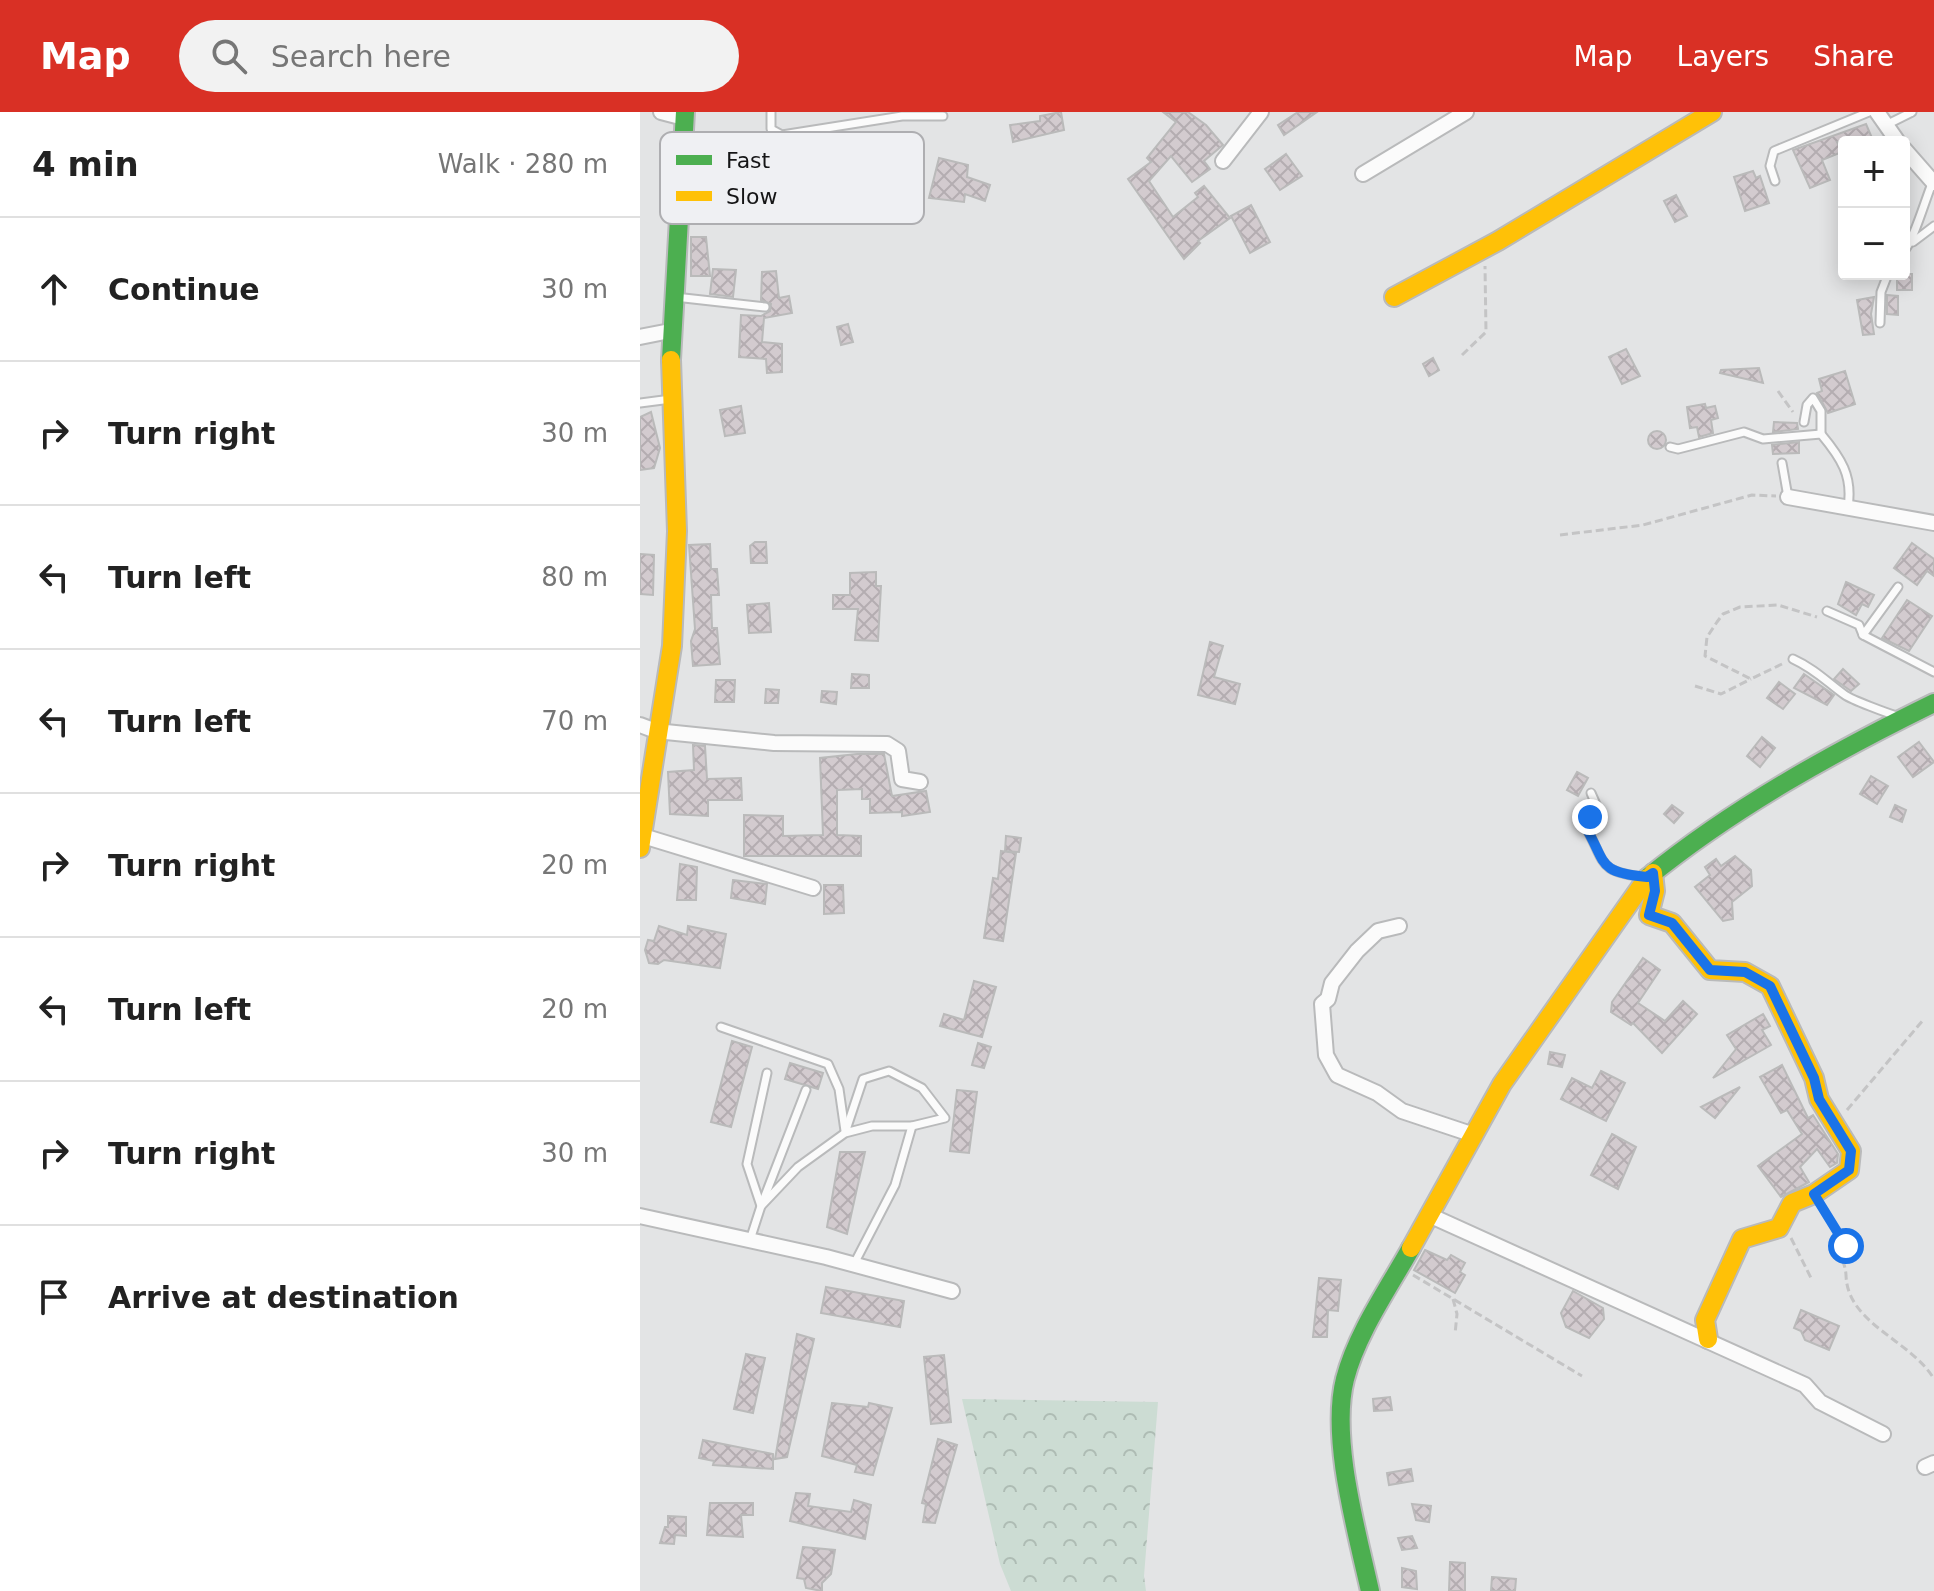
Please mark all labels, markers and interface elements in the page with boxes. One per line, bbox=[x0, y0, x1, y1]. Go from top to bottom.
search box bbox=[179, 20, 739, 92]
text: Map bbox=[40, 34, 131, 78]
icon: search bbox=[207, 34, 251, 78]
text: Search here bbox=[271, 39, 451, 74]
text: Map bbox=[1573, 40, 1633, 73]
text: Layers bbox=[1677, 40, 1769, 73]
text: Share bbox=[1813, 40, 1894, 73]
legend bbox=[660, 132, 924, 224]
map controls bbox=[1838, 136, 1910, 280]
button: + bbox=[1838, 136, 1910, 208]
text: 4 min bbox=[32, 144, 139, 184]
text: Fast bbox=[726, 148, 771, 173]
text: Walk · 280 m bbox=[438, 149, 608, 179]
text: Slow bbox=[726, 184, 778, 209]
button: − bbox=[1838, 208, 1910, 280]
icon: ahead bbox=[32, 267, 76, 311]
text: Continue bbox=[108, 272, 260, 307]
text: 30 m bbox=[541, 274, 608, 304]
icon: right bbox=[32, 411, 76, 455]
text: Turn right bbox=[108, 416, 275, 451]
text: 30 m bbox=[541, 418, 608, 448]
icon: left bbox=[32, 555, 76, 599]
text: Turn left bbox=[108, 560, 251, 595]
text: 80 m bbox=[541, 562, 608, 592]
icon: left bbox=[32, 699, 76, 743]
text: Turn left bbox=[108, 704, 251, 739]
text: 70 m bbox=[541, 706, 608, 736]
route end bbox=[1572, 799, 1608, 835]
icon: right bbox=[32, 843, 76, 887]
text: Turn right bbox=[108, 848, 275, 883]
text: 20 m bbox=[541, 850, 608, 880]
icon: left bbox=[32, 987, 76, 1031]
text: Turn left bbox=[108, 992, 251, 1027]
text: 20 m bbox=[541, 994, 608, 1024]
icon: right bbox=[32, 1131, 76, 1175]
text: Turn right bbox=[108, 1136, 275, 1171]
text: 30 m bbox=[541, 1138, 608, 1168]
route start bbox=[1828, 1228, 1864, 1264]
icon: arrive bbox=[32, 1275, 76, 1319]
text: Arrive at destination bbox=[108, 1280, 459, 1315]

